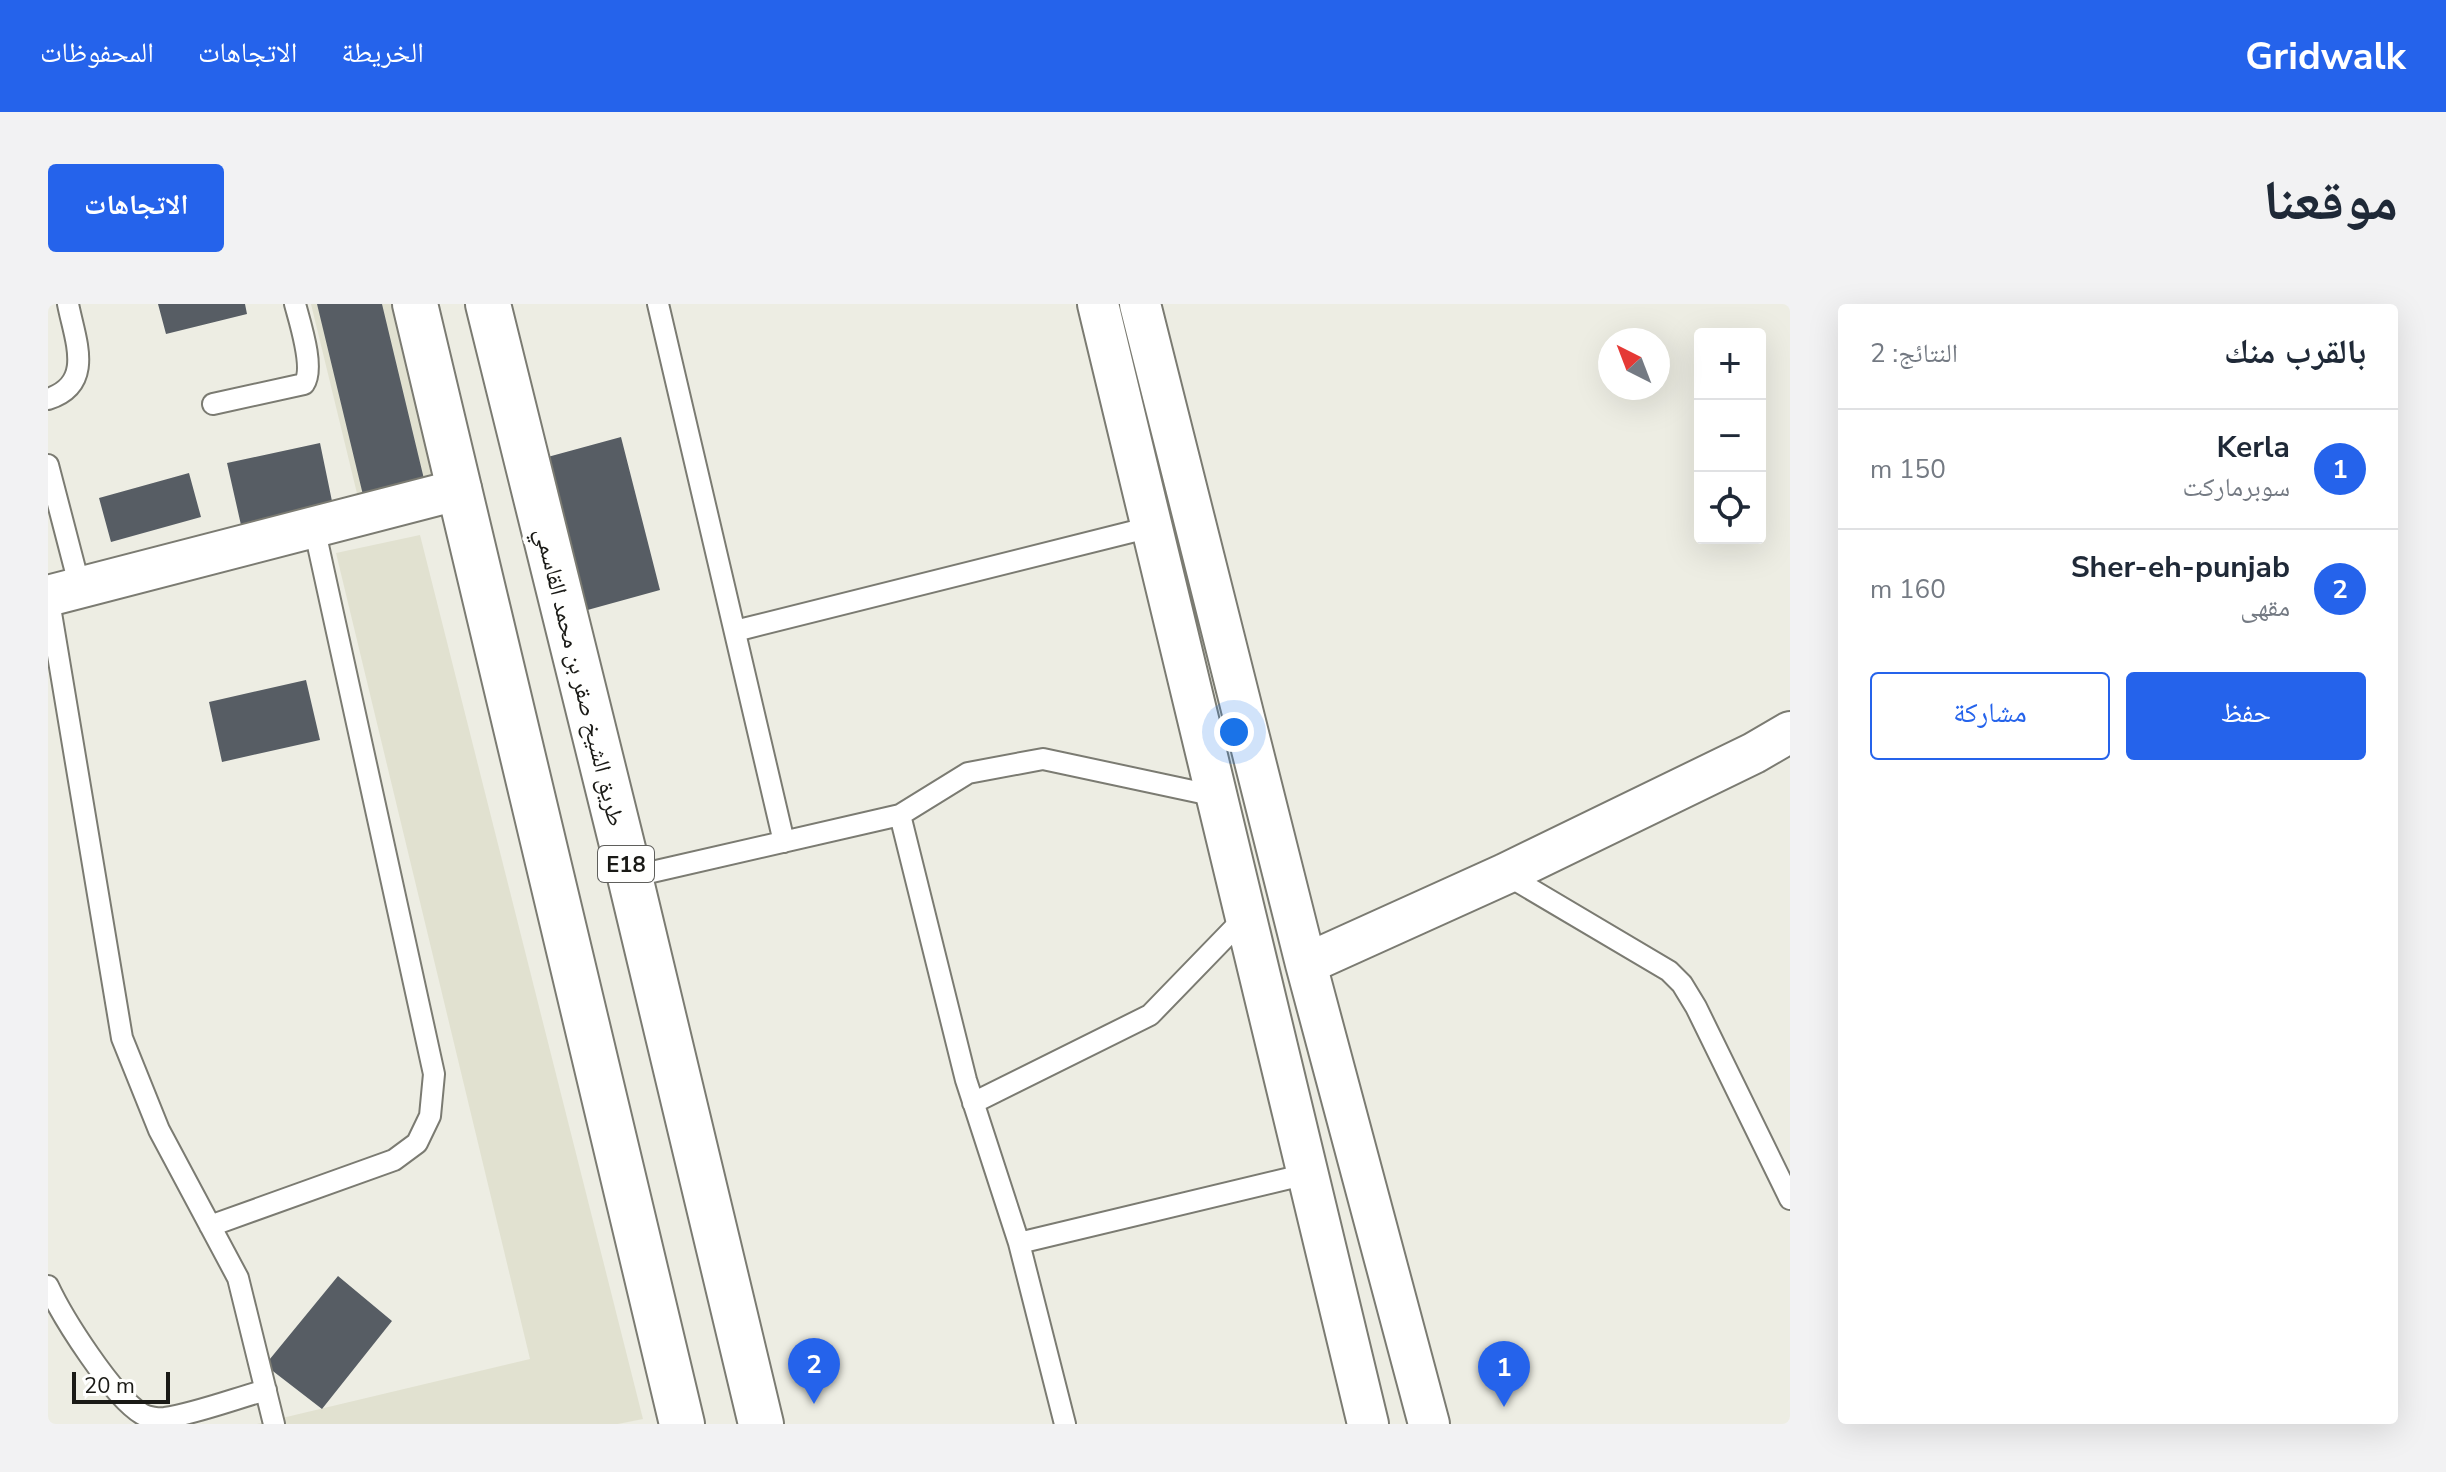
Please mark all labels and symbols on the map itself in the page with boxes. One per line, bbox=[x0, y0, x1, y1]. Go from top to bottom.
north arrow bbox=[1598, 328, 1670, 400]
street label: طريق الشيخ صقر بن محمد القاسمي bbox=[524, 524, 633, 830]
your location bbox=[1214, 712, 1254, 752]
road number: E18 bbox=[598, 846, 654, 882]
pin: 2 bbox=[788, 1338, 840, 1404]
pin: 1 bbox=[1478, 1341, 1530, 1407]
scale bar bbox=[72, 1368, 170, 1404]

